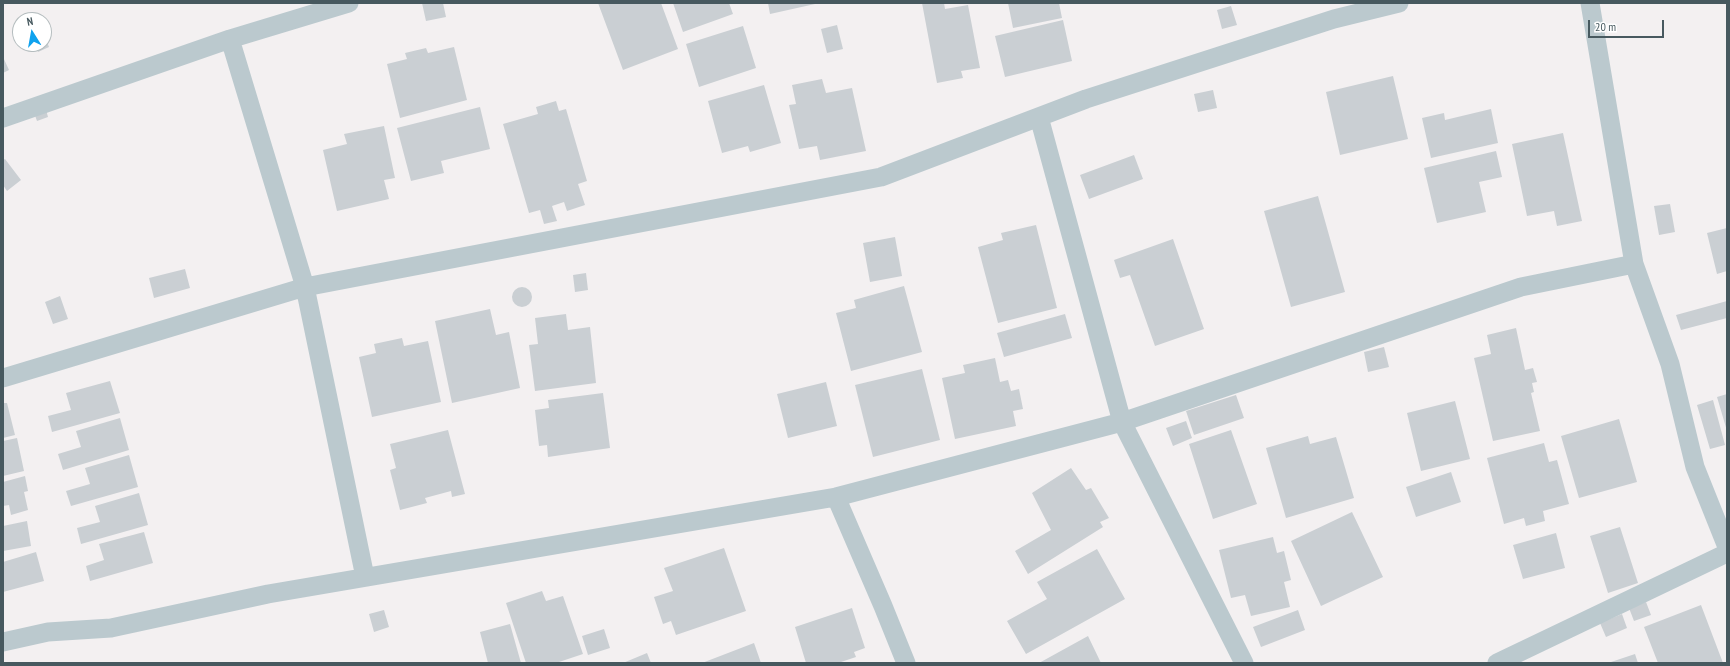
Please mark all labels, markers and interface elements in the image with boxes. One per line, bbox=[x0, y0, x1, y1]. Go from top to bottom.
north arrow bbox=[12, 12, 52, 52]
scale bar bbox=[1590, 12, 1666, 38]
text: N bbox=[26, 14, 34, 29]
text: 20 m bbox=[1595, 19, 1616, 34]

